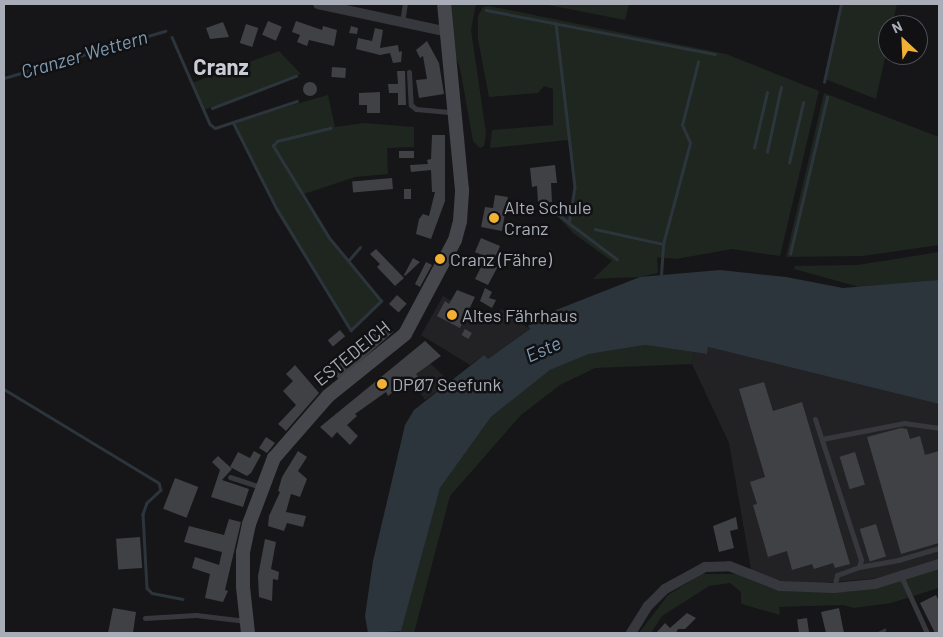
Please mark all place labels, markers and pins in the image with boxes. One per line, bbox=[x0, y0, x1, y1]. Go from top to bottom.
place label: Alte Schule Cranz bbox=[504, 197, 591, 240]
marker: Alte Schule Cranz bbox=[488, 212, 500, 224]
place label: Cranz (Fähre) bbox=[450, 248, 552, 270]
marker: Cranz (Fähre) bbox=[434, 253, 446, 265]
place label: Altes Fährhaus bbox=[462, 304, 577, 326]
marker: Altes Fährhaus bbox=[446, 309, 458, 321]
place label: DPØ7 Seefunk bbox=[392, 373, 501, 395]
marker: DPØ7 Seefunk bbox=[376, 378, 388, 390]

